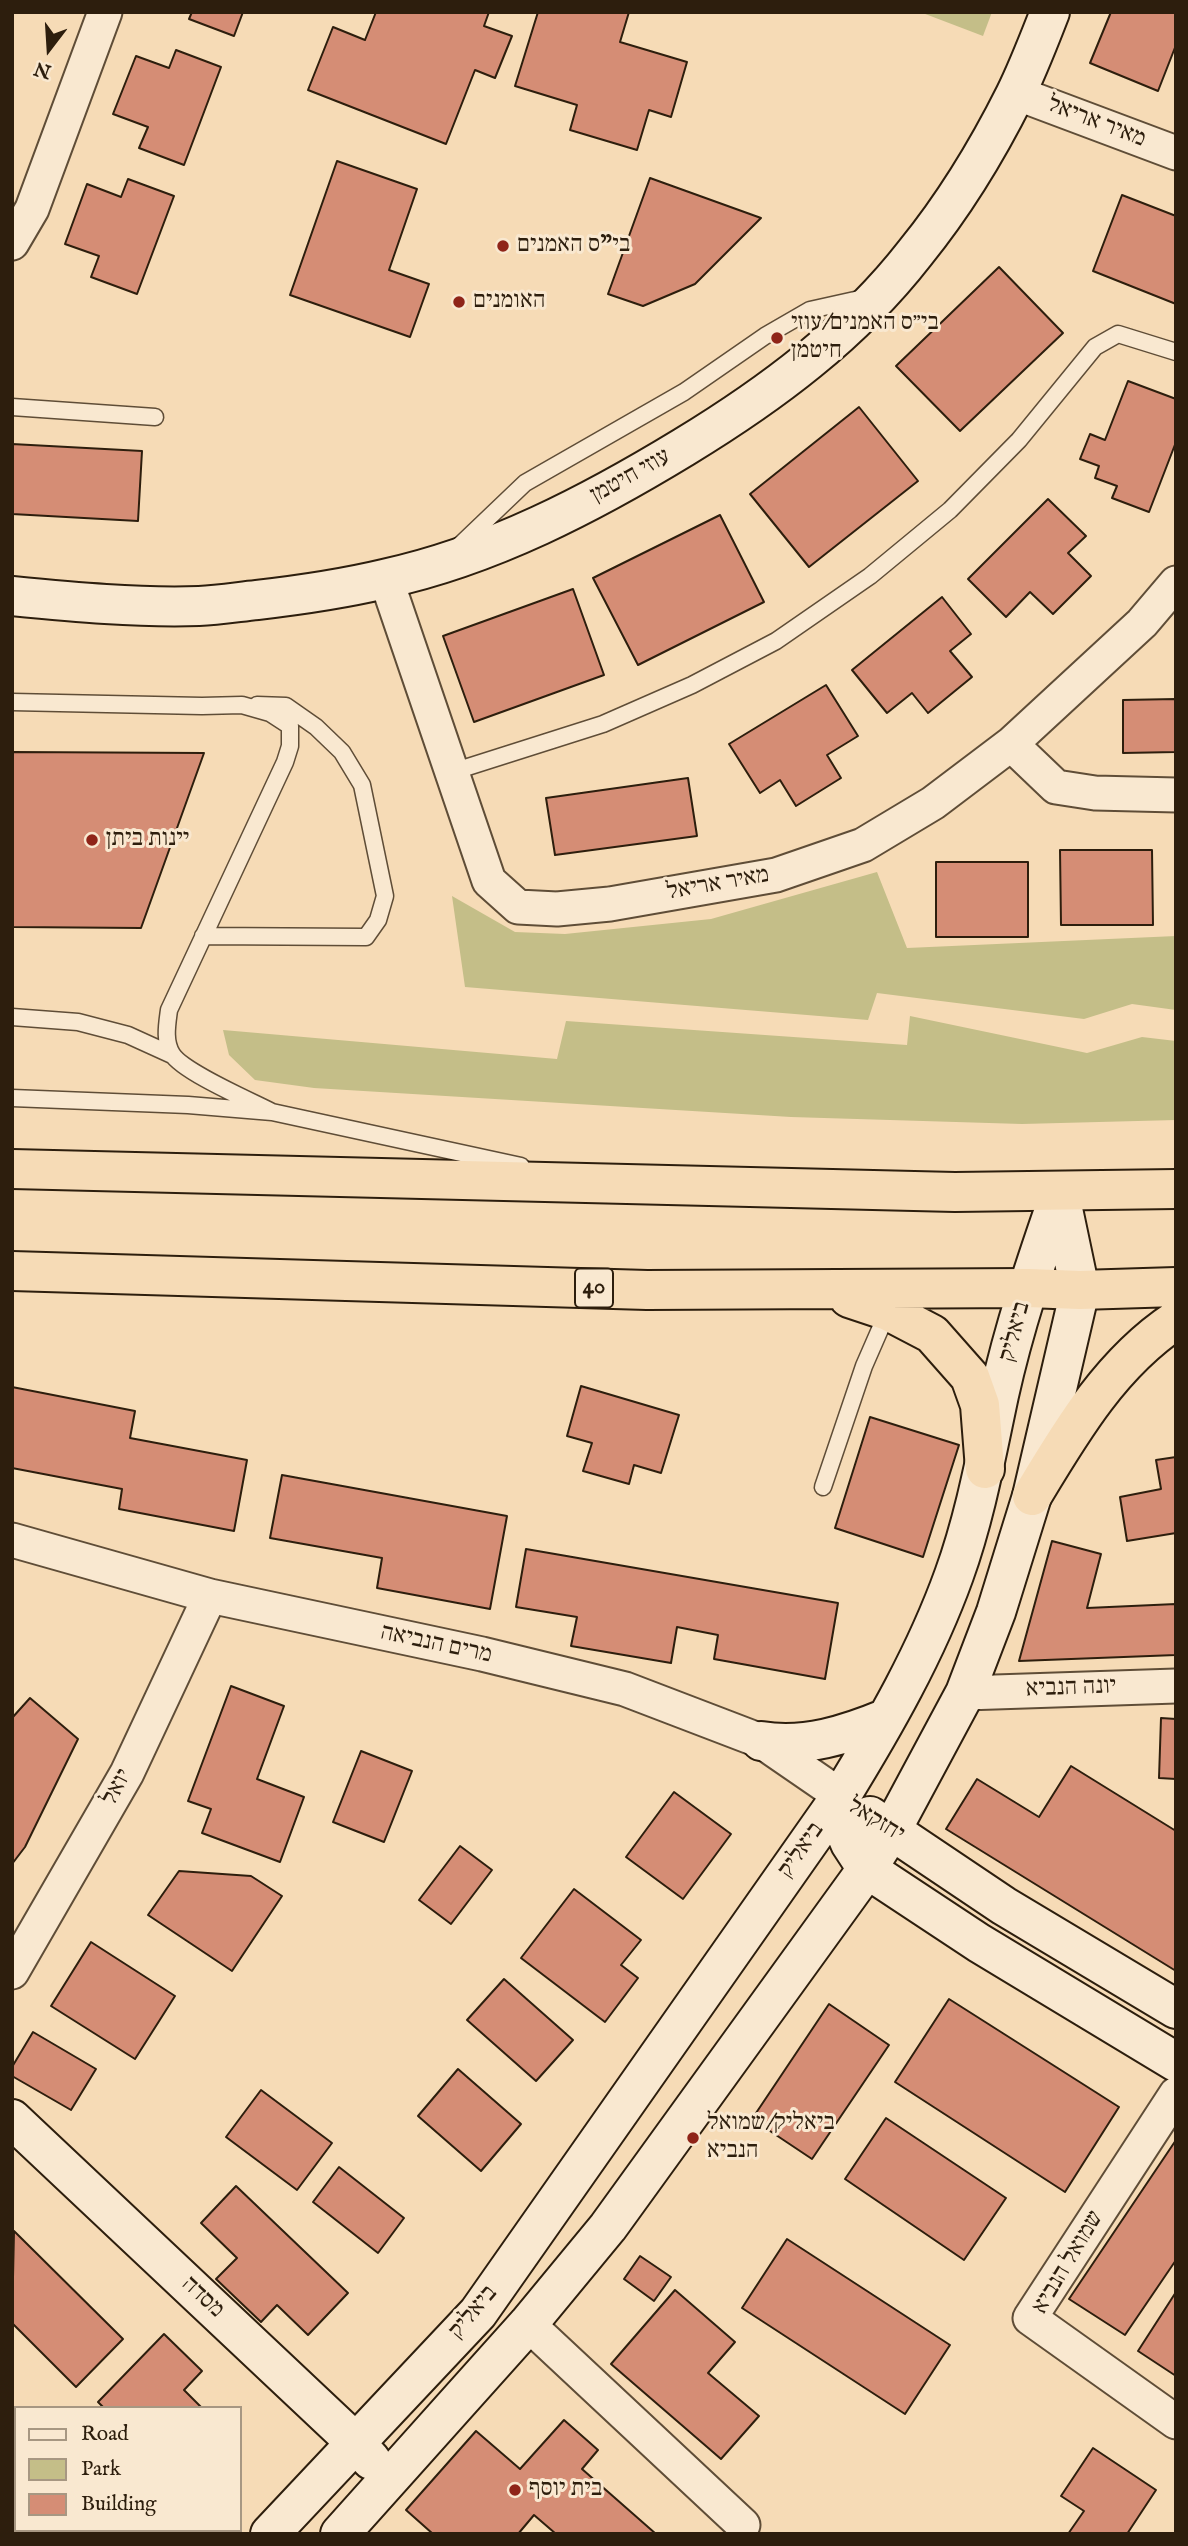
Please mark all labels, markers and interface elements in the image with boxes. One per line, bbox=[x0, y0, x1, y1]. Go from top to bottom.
north arrow bbox=[14, 14, 84, 84]
text: N bbox=[31, 55, 54, 83]
street label: מאיר אריאל bbox=[1042, 91, 1150, 155]
place label: בי"ס האמנים bbox=[517, 232, 630, 260]
marker: בי"ס האמנים bbox=[495, 238, 511, 254]
place label: האומנים bbox=[473, 288, 545, 316]
marker: האומנים bbox=[451, 294, 467, 310]
place label: בי״ס האמנים/עוזי חיטמן bbox=[791, 310, 939, 366]
marker: בי״ס האמנים/עוזי חיטמן bbox=[769, 330, 785, 346]
street label: עוזי חיטמן bbox=[586, 443, 676, 511]
place label: יינות ביתן bbox=[106, 826, 189, 854]
marker: יינות ביתן bbox=[84, 832, 100, 848]
street label: מאיר אריאל bbox=[665, 862, 771, 908]
road number: 40 bbox=[575, 1268, 613, 1308]
street label: ביאליק bbox=[994, 1299, 1038, 1365]
street label: מרים הנביאה bbox=[378, 1619, 494, 1671]
street label: יונה הנביא bbox=[1025, 1673, 1117, 1705]
street label: יואל bbox=[96, 1765, 140, 1811]
street label: יחזקאל bbox=[841, 1792, 909, 1850]
street label: ביאליק bbox=[773, 1818, 831, 1884]
place label: ביאליק/שמואל הנביא bbox=[707, 2110, 835, 2166]
marker: ביאליק/שמואל הנביא bbox=[685, 2130, 701, 2146]
street label: שמואל הנביא bbox=[1027, 2206, 1111, 2320]
street label: מסדה bbox=[174, 2271, 230, 2325]
street label: ביאליק bbox=[443, 2280, 505, 2346]
legend bbox=[14, 2406, 242, 2532]
text: Road bbox=[81, 2421, 128, 2448]
text: Park bbox=[81, 2456, 121, 2483]
place label: בית יוסף bbox=[529, 2476, 602, 2504]
marker: בית יוסף bbox=[507, 2482, 523, 2498]
text: Building bbox=[81, 2491, 156, 2518]

